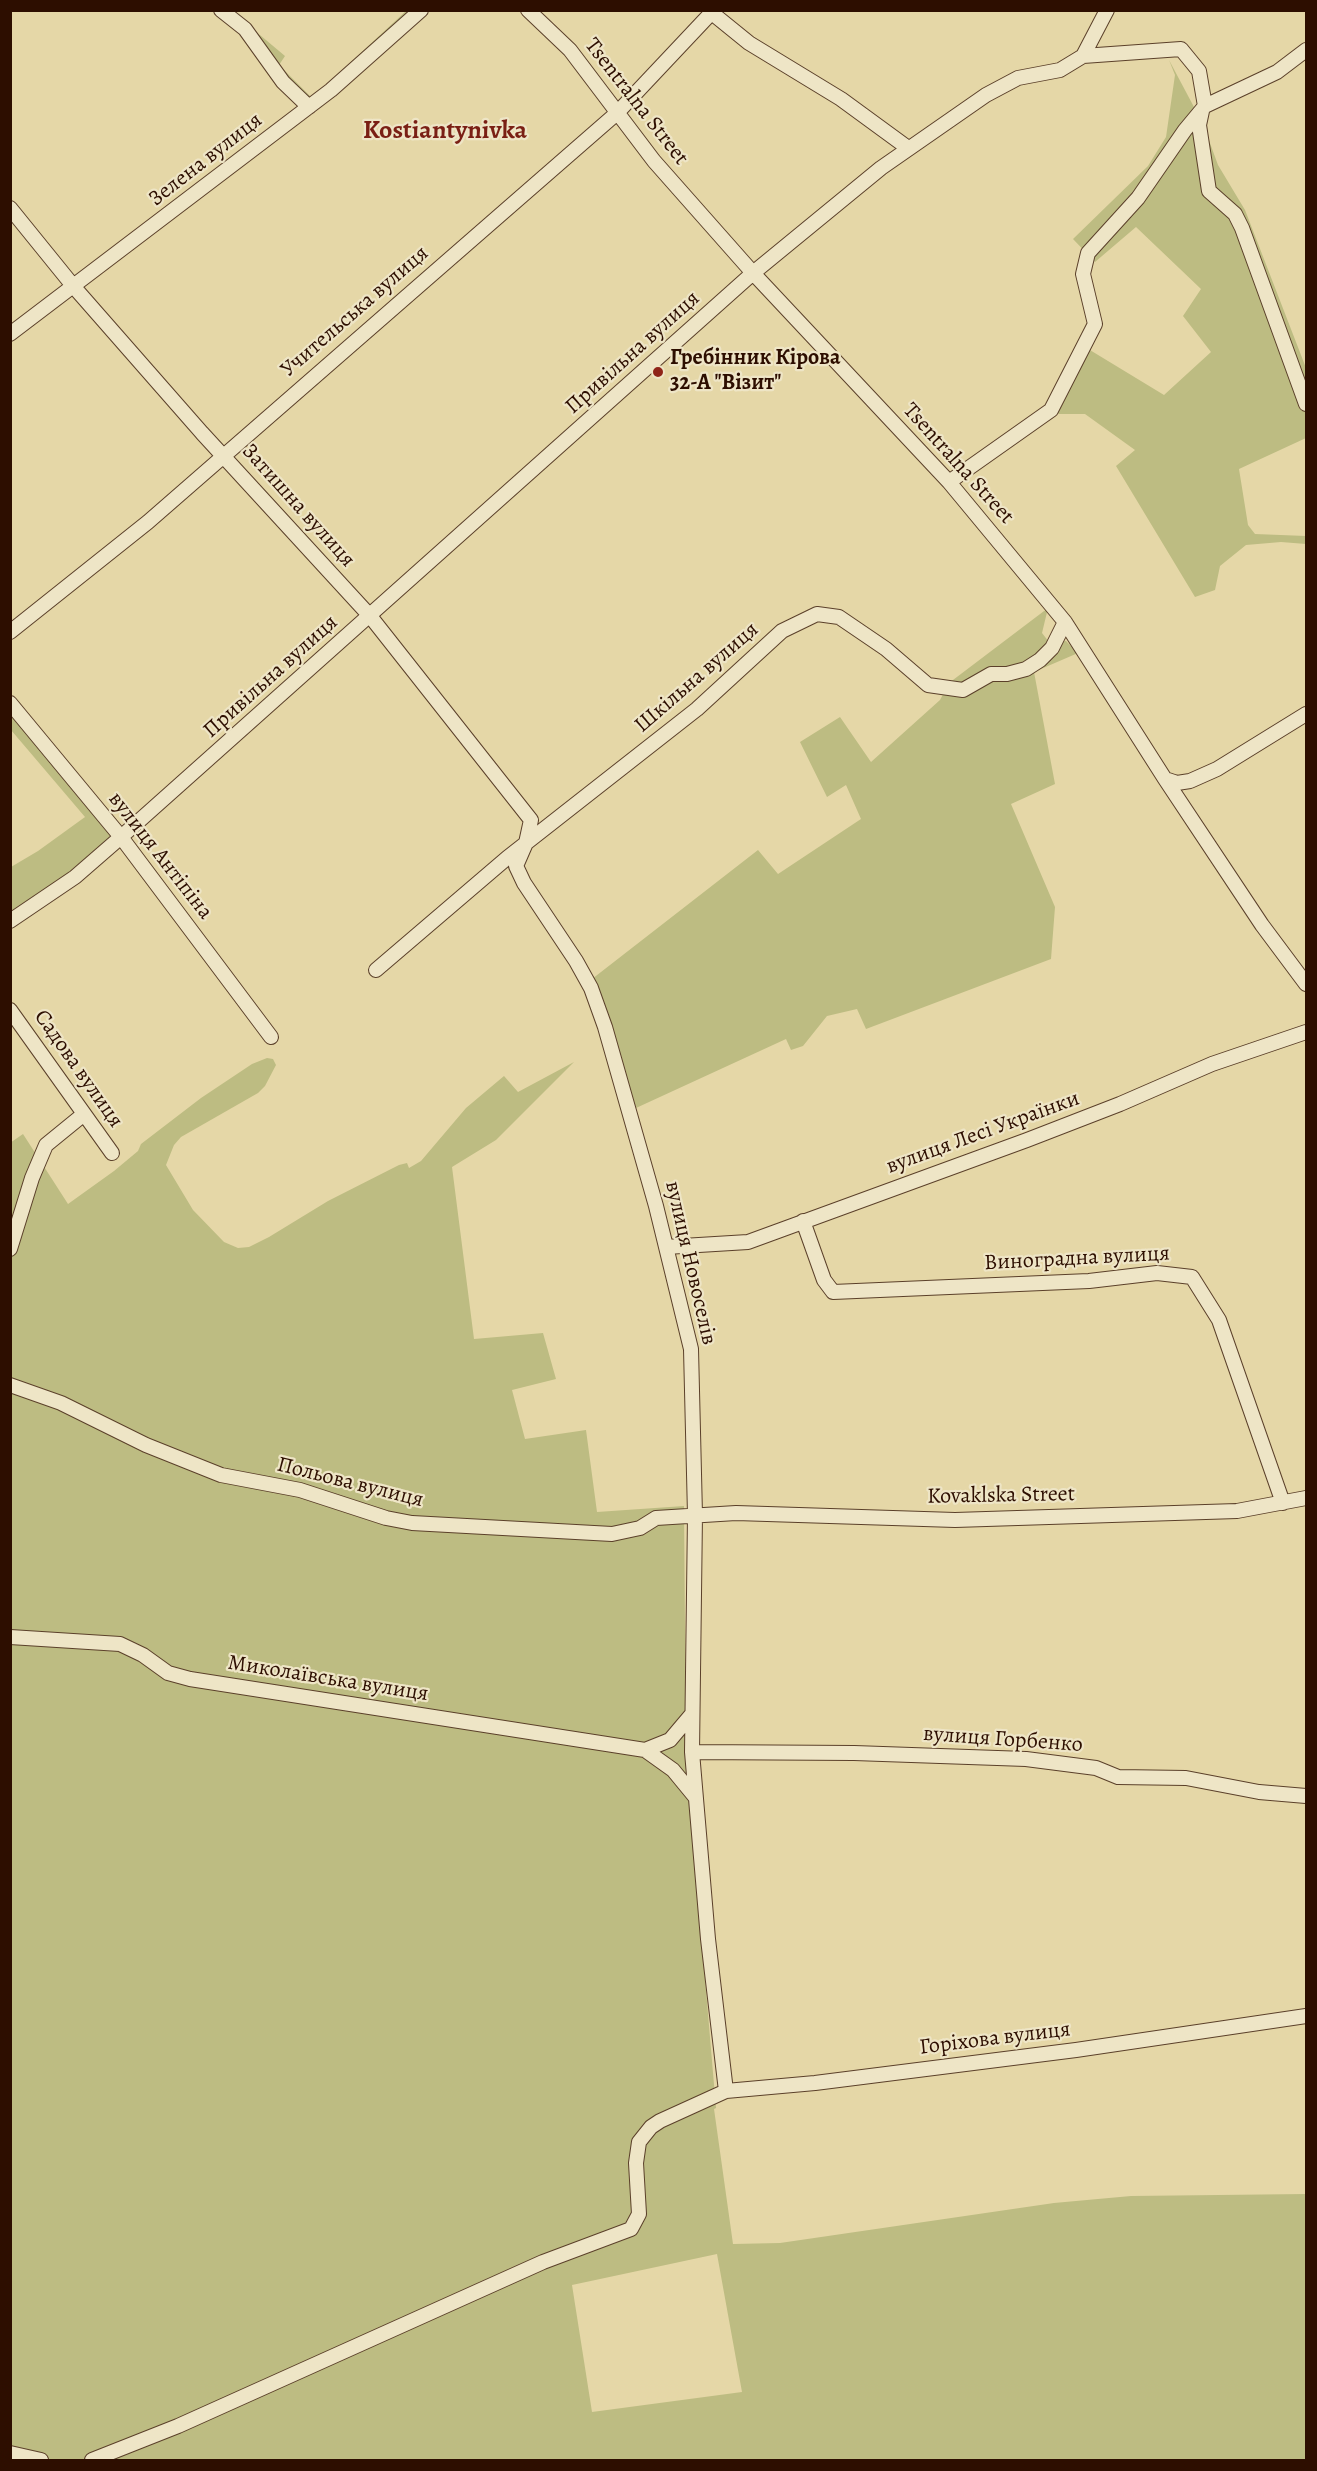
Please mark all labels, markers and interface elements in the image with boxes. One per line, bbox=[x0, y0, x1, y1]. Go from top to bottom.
street label: Tsentralna Street bbox=[578, 33, 694, 171]
street label: Зелена вулиця bbox=[144, 107, 268, 213]
district label: Kostiantynivka bbox=[363, 116, 527, 148]
street label: Учительська вулиця bbox=[276, 241, 434, 383]
street label: Привільна вулиця bbox=[560, 286, 706, 420]
place label: Гребінник Кірова 32-А "Візит" bbox=[670, 346, 840, 398]
marker: Гребінник Кірова 32-А "Візит" bbox=[651, 365, 665, 379]
street label: Tsentralna Street bbox=[897, 398, 1019, 530]
street label: Затишна вулиця bbox=[236, 439, 360, 573]
street label: Привільна вулиця bbox=[198, 610, 344, 744]
street label: Шкільна вулиця bbox=[630, 617, 764, 739]
street label: вулиця Антіпіна bbox=[102, 787, 218, 925]
street label: Садова вулиця bbox=[28, 1005, 128, 1133]
street label: вулиця Лесі Українки bbox=[883, 1086, 1083, 1180]
street label: вулиця Новоселів bbox=[658, 1179, 722, 1347]
street label: Виноградна вулиця bbox=[984, 1241, 1170, 1277]
street label: Польова вулиця bbox=[274, 1452, 426, 1514]
street label: Kovaklska Street bbox=[927, 1482, 1075, 1510]
street label: Миколаївська вулиця bbox=[226, 1650, 430, 1708]
street label: вулиця Горбенко bbox=[922, 1721, 1084, 1759]
street label: Горіхова вулиця bbox=[918, 2017, 1072, 2061]

